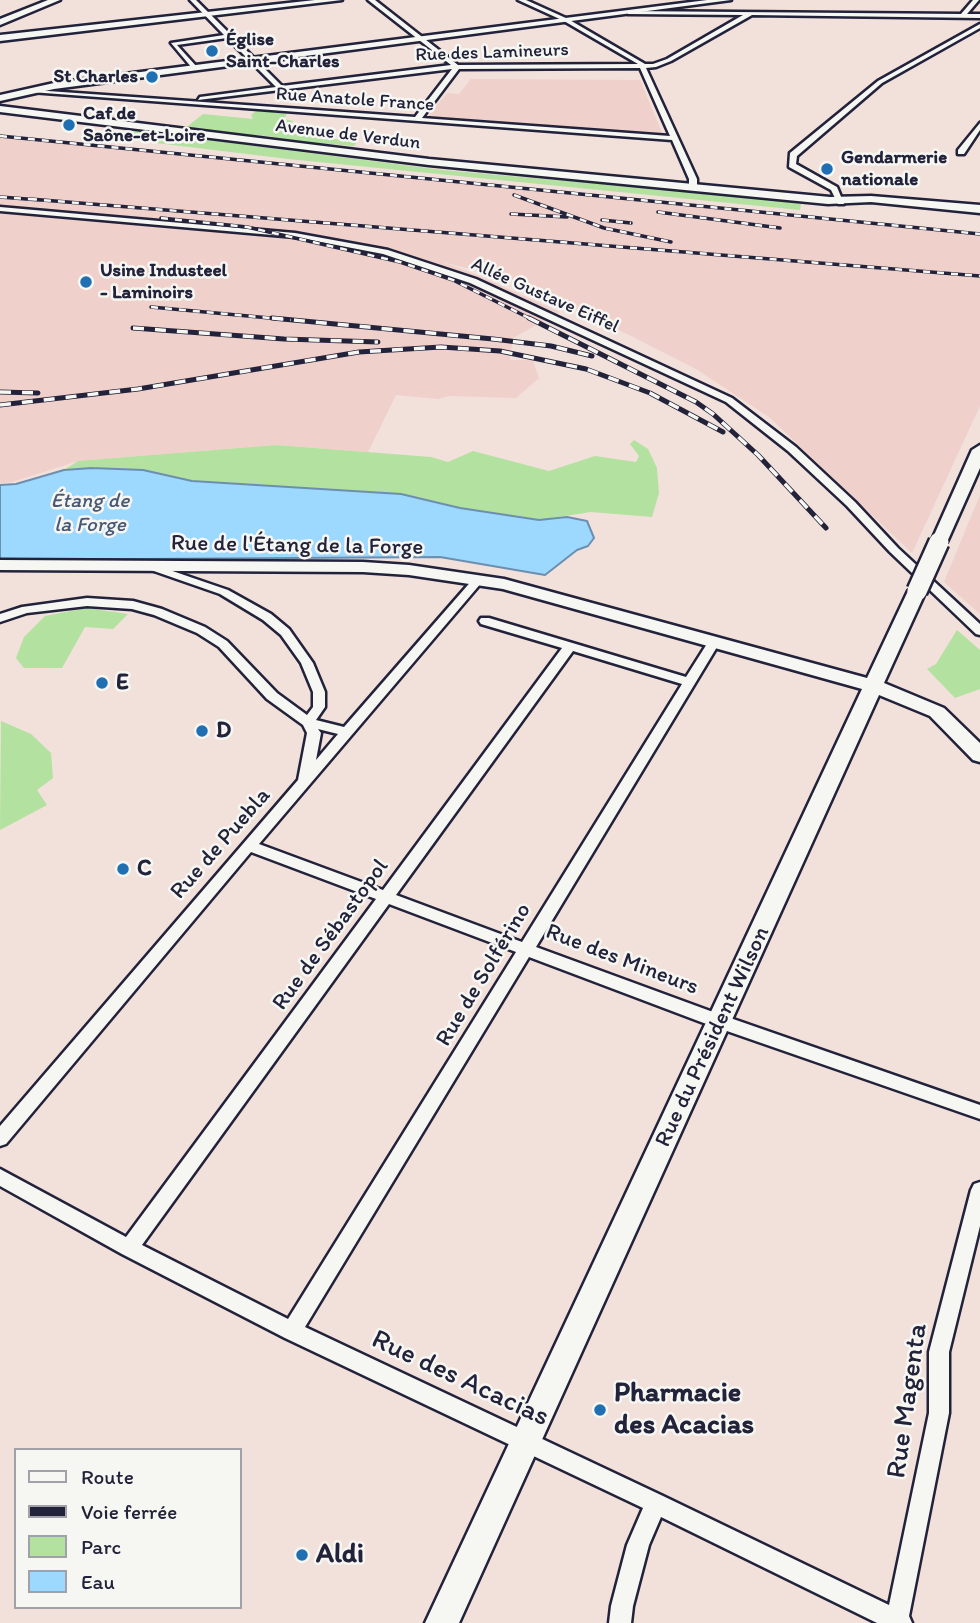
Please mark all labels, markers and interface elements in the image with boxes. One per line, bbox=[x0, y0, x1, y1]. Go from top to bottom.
place label: Église Saint-Charles bbox=[226, 29, 340, 73]
street label: Rue des Lamineurs bbox=[415, 39, 569, 67]
marker: Église Saint-Charles bbox=[204, 43, 220, 59]
place label: St Charles bbox=[54, 66, 138, 88]
marker: St Charles bbox=[144, 69, 160, 85]
street label: Rue Anatole France bbox=[275, 83, 435, 117]
place label: Caf de Saône-et-Loire bbox=[83, 103, 205, 147]
street label: Avenue de Verdun bbox=[274, 115, 422, 155]
marker: Caf de Saône-et-Loire bbox=[61, 117, 77, 133]
place label: Gendarmerie nationale bbox=[841, 147, 947, 191]
marker: Gendarmerie nationale bbox=[819, 161, 835, 177]
street label: Allée Gustave Eiffel bbox=[467, 253, 623, 339]
place label: Usine Industeel - Laminoirs bbox=[100, 260, 227, 304]
marker: Usine Industeel - Laminoirs bbox=[78, 274, 94, 290]
water label: Étang de la Forge bbox=[51, 489, 129, 539]
street label: Rue de l'Étang de la Forge bbox=[171, 530, 423, 562]
place label: E bbox=[116, 669, 129, 697]
marker: E bbox=[94, 675, 110, 691]
place label: D bbox=[216, 717, 231, 745]
marker: D bbox=[194, 723, 210, 739]
street label: Rue de Puebla bbox=[165, 783, 277, 905]
street label: Rue de Sébastopol bbox=[267, 854, 395, 1016]
place label: C bbox=[137, 855, 152, 883]
marker: C bbox=[115, 861, 131, 877]
street label: Rue de Solférino bbox=[430, 898, 538, 1052]
street label: Rue des Mineurs bbox=[542, 918, 702, 1002]
street label: Rue du Président Wilson bbox=[650, 922, 776, 1152]
street label: Rue Magenta bbox=[880, 1321, 936, 1481]
street label: Rue des Acacias bbox=[366, 1323, 554, 1435]
place label: Pharmacie des Acacias bbox=[614, 1377, 754, 1443]
marker: Pharmacie des Acacias bbox=[592, 1402, 608, 1418]
legend bbox=[14, 1448, 242, 1609]
text: Route bbox=[81, 1464, 134, 1489]
text: Voie ferrée bbox=[81, 1499, 177, 1524]
text: Parc bbox=[81, 1534, 121, 1559]
place label: Aldi bbox=[316, 1538, 364, 1572]
marker: Aldi bbox=[294, 1547, 310, 1563]
text: Eau bbox=[81, 1569, 115, 1594]

